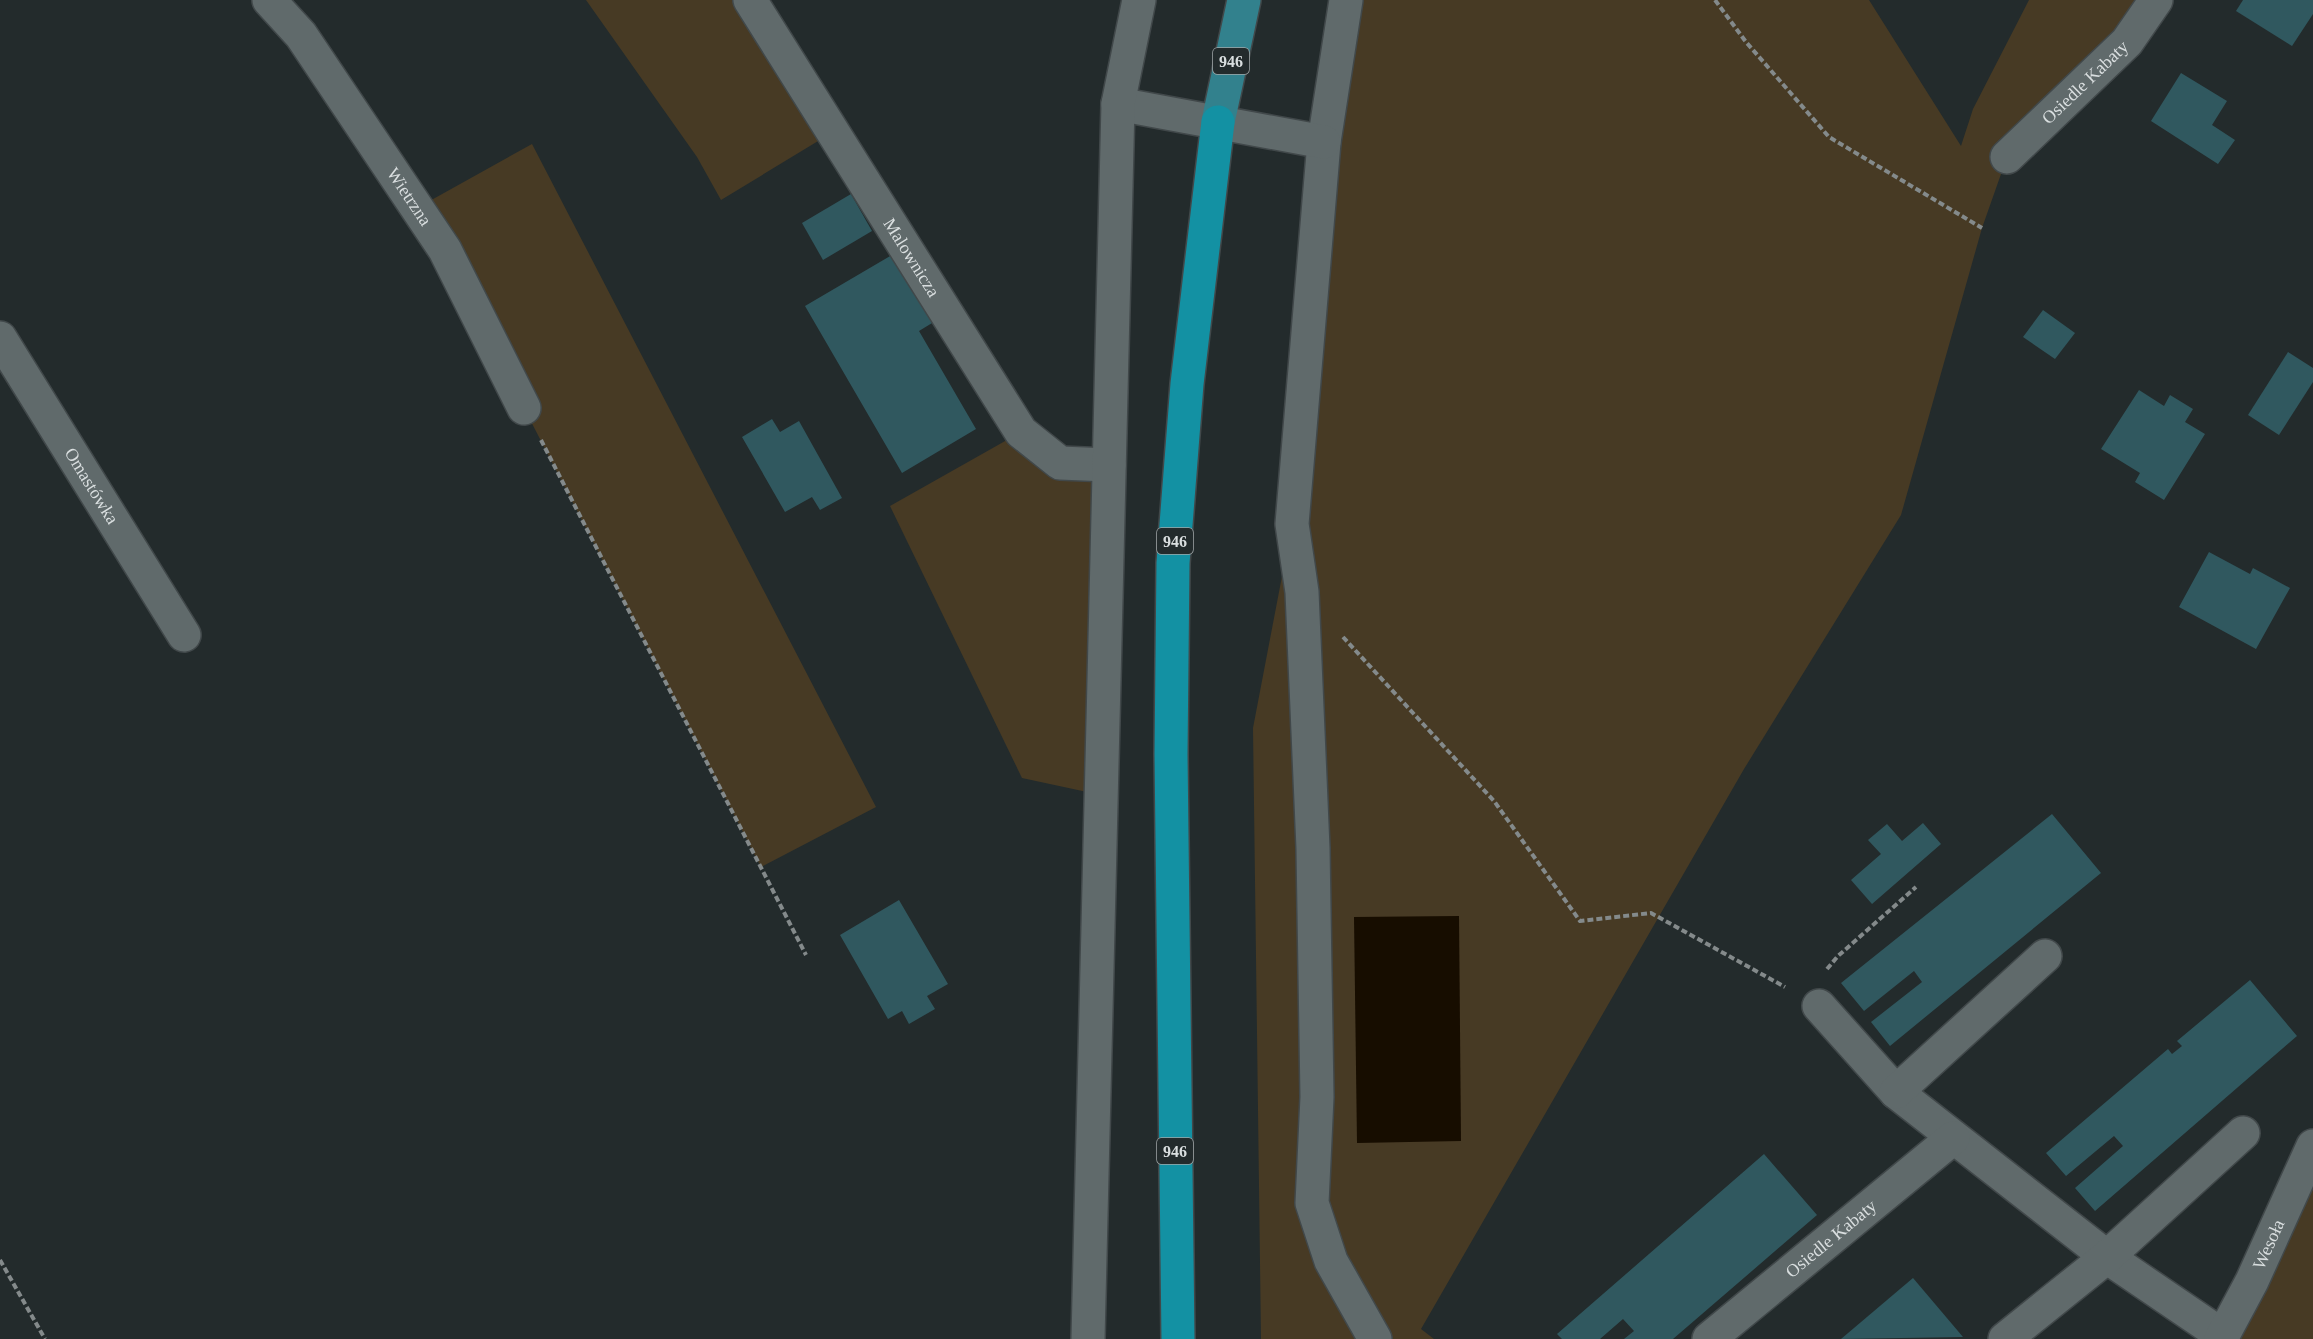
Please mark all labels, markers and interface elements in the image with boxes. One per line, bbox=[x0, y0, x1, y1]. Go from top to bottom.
street label: Osiedle Kabaty bbox=[2038, 36, 2132, 128]
road number: 946 bbox=[1213, 48, 1249, 74]
street label: Wietrzna bbox=[383, 164, 436, 229]
street label: Malownicza bbox=[879, 214, 944, 301]
street label: Omastówka bbox=[60, 444, 123, 528]
road number: 946 bbox=[1157, 528, 1193, 554]
road number: 946 bbox=[1157, 1138, 1193, 1164]
street label: Osiedle Kabaty bbox=[1782, 1195, 1880, 1282]
street label: Wesoła bbox=[2249, 1216, 2289, 1272]

